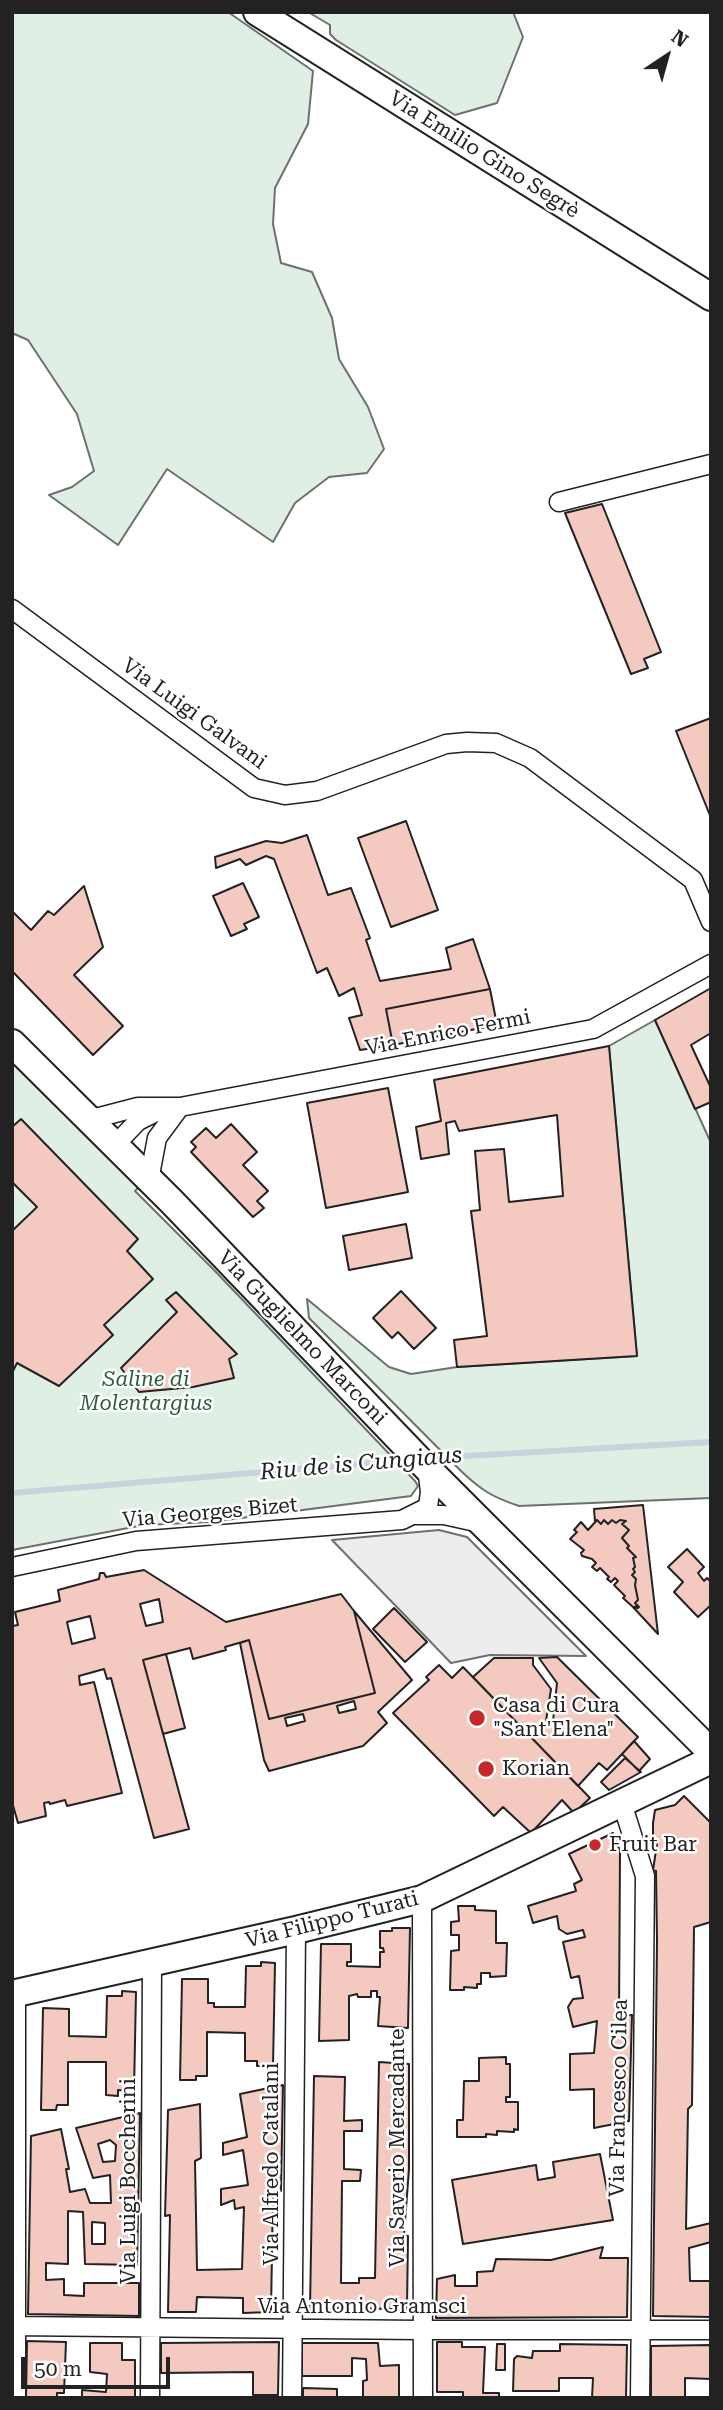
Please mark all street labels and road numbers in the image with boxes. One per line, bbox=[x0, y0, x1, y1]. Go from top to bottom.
street label: Via Emilio Gino Segrè bbox=[384, 86, 584, 224]
street label: Via Luigi Galvani bbox=[117, 653, 271, 775]
street label: Via Enrico Fermi bbox=[363, 1005, 533, 1061]
street label: Via Guglielmo Marconi bbox=[212, 1246, 392, 1430]
street label: Via Georges Bizet bbox=[121, 1493, 299, 1533]
street label: Via Filippo Turati bbox=[243, 1886, 421, 1954]
street label: Via Francesco Cilea bbox=[605, 1999, 633, 2197]
street label: Via Saverio Mercadante bbox=[385, 2028, 411, 2268]
street label: Via Alfredo Catalani bbox=[259, 2063, 285, 2265]
street label: Via Luigi Boccherini bbox=[116, 2078, 142, 2284]
street label: Via Antonio Gramsci bbox=[258, 2294, 466, 2320]

